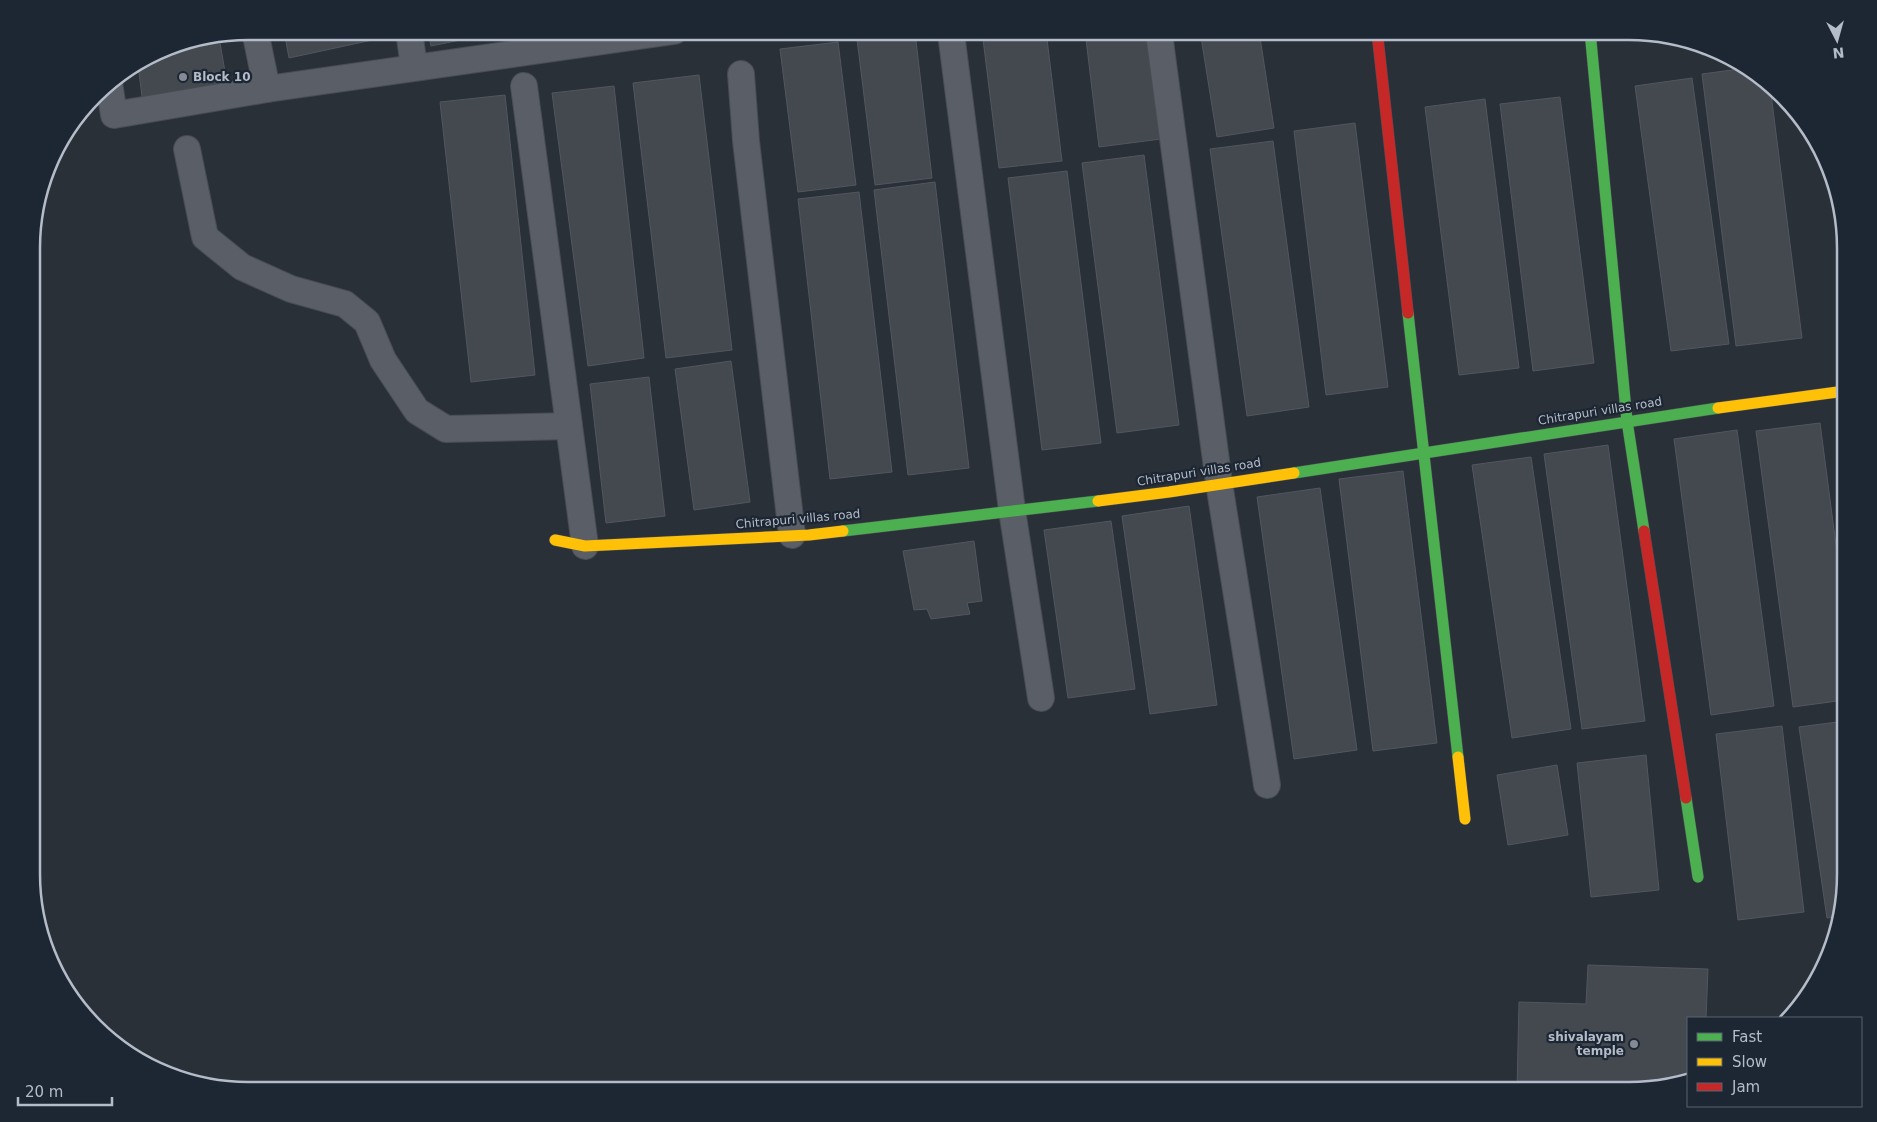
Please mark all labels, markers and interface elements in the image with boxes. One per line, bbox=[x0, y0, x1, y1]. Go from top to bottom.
north arrow bbox=[1812, 15, 1862, 65]
text: N bbox=[1832, 44, 1845, 61]
place label: Block 10 bbox=[193, 70, 250, 84]
marker: Block 10 bbox=[177, 71, 189, 83]
street label: Chitrapuri villas road bbox=[1537, 394, 1663, 428]
street label: Chitrapuri villas road bbox=[1136, 455, 1262, 489]
street label: Chitrapuri villas road bbox=[735, 507, 861, 531]
legend bbox=[1687, 1017, 1862, 1107]
text: Fast bbox=[1732, 1028, 1762, 1046]
place label: shivalayam temple bbox=[1548, 1030, 1624, 1058]
marker: shivalayam temple bbox=[1628, 1038, 1640, 1050]
text: Slow bbox=[1732, 1053, 1767, 1071]
scale bar bbox=[18, 1074, 111, 1106]
text: Jam bbox=[1731, 1078, 1760, 1096]
text: 20 m bbox=[25, 1083, 63, 1101]

